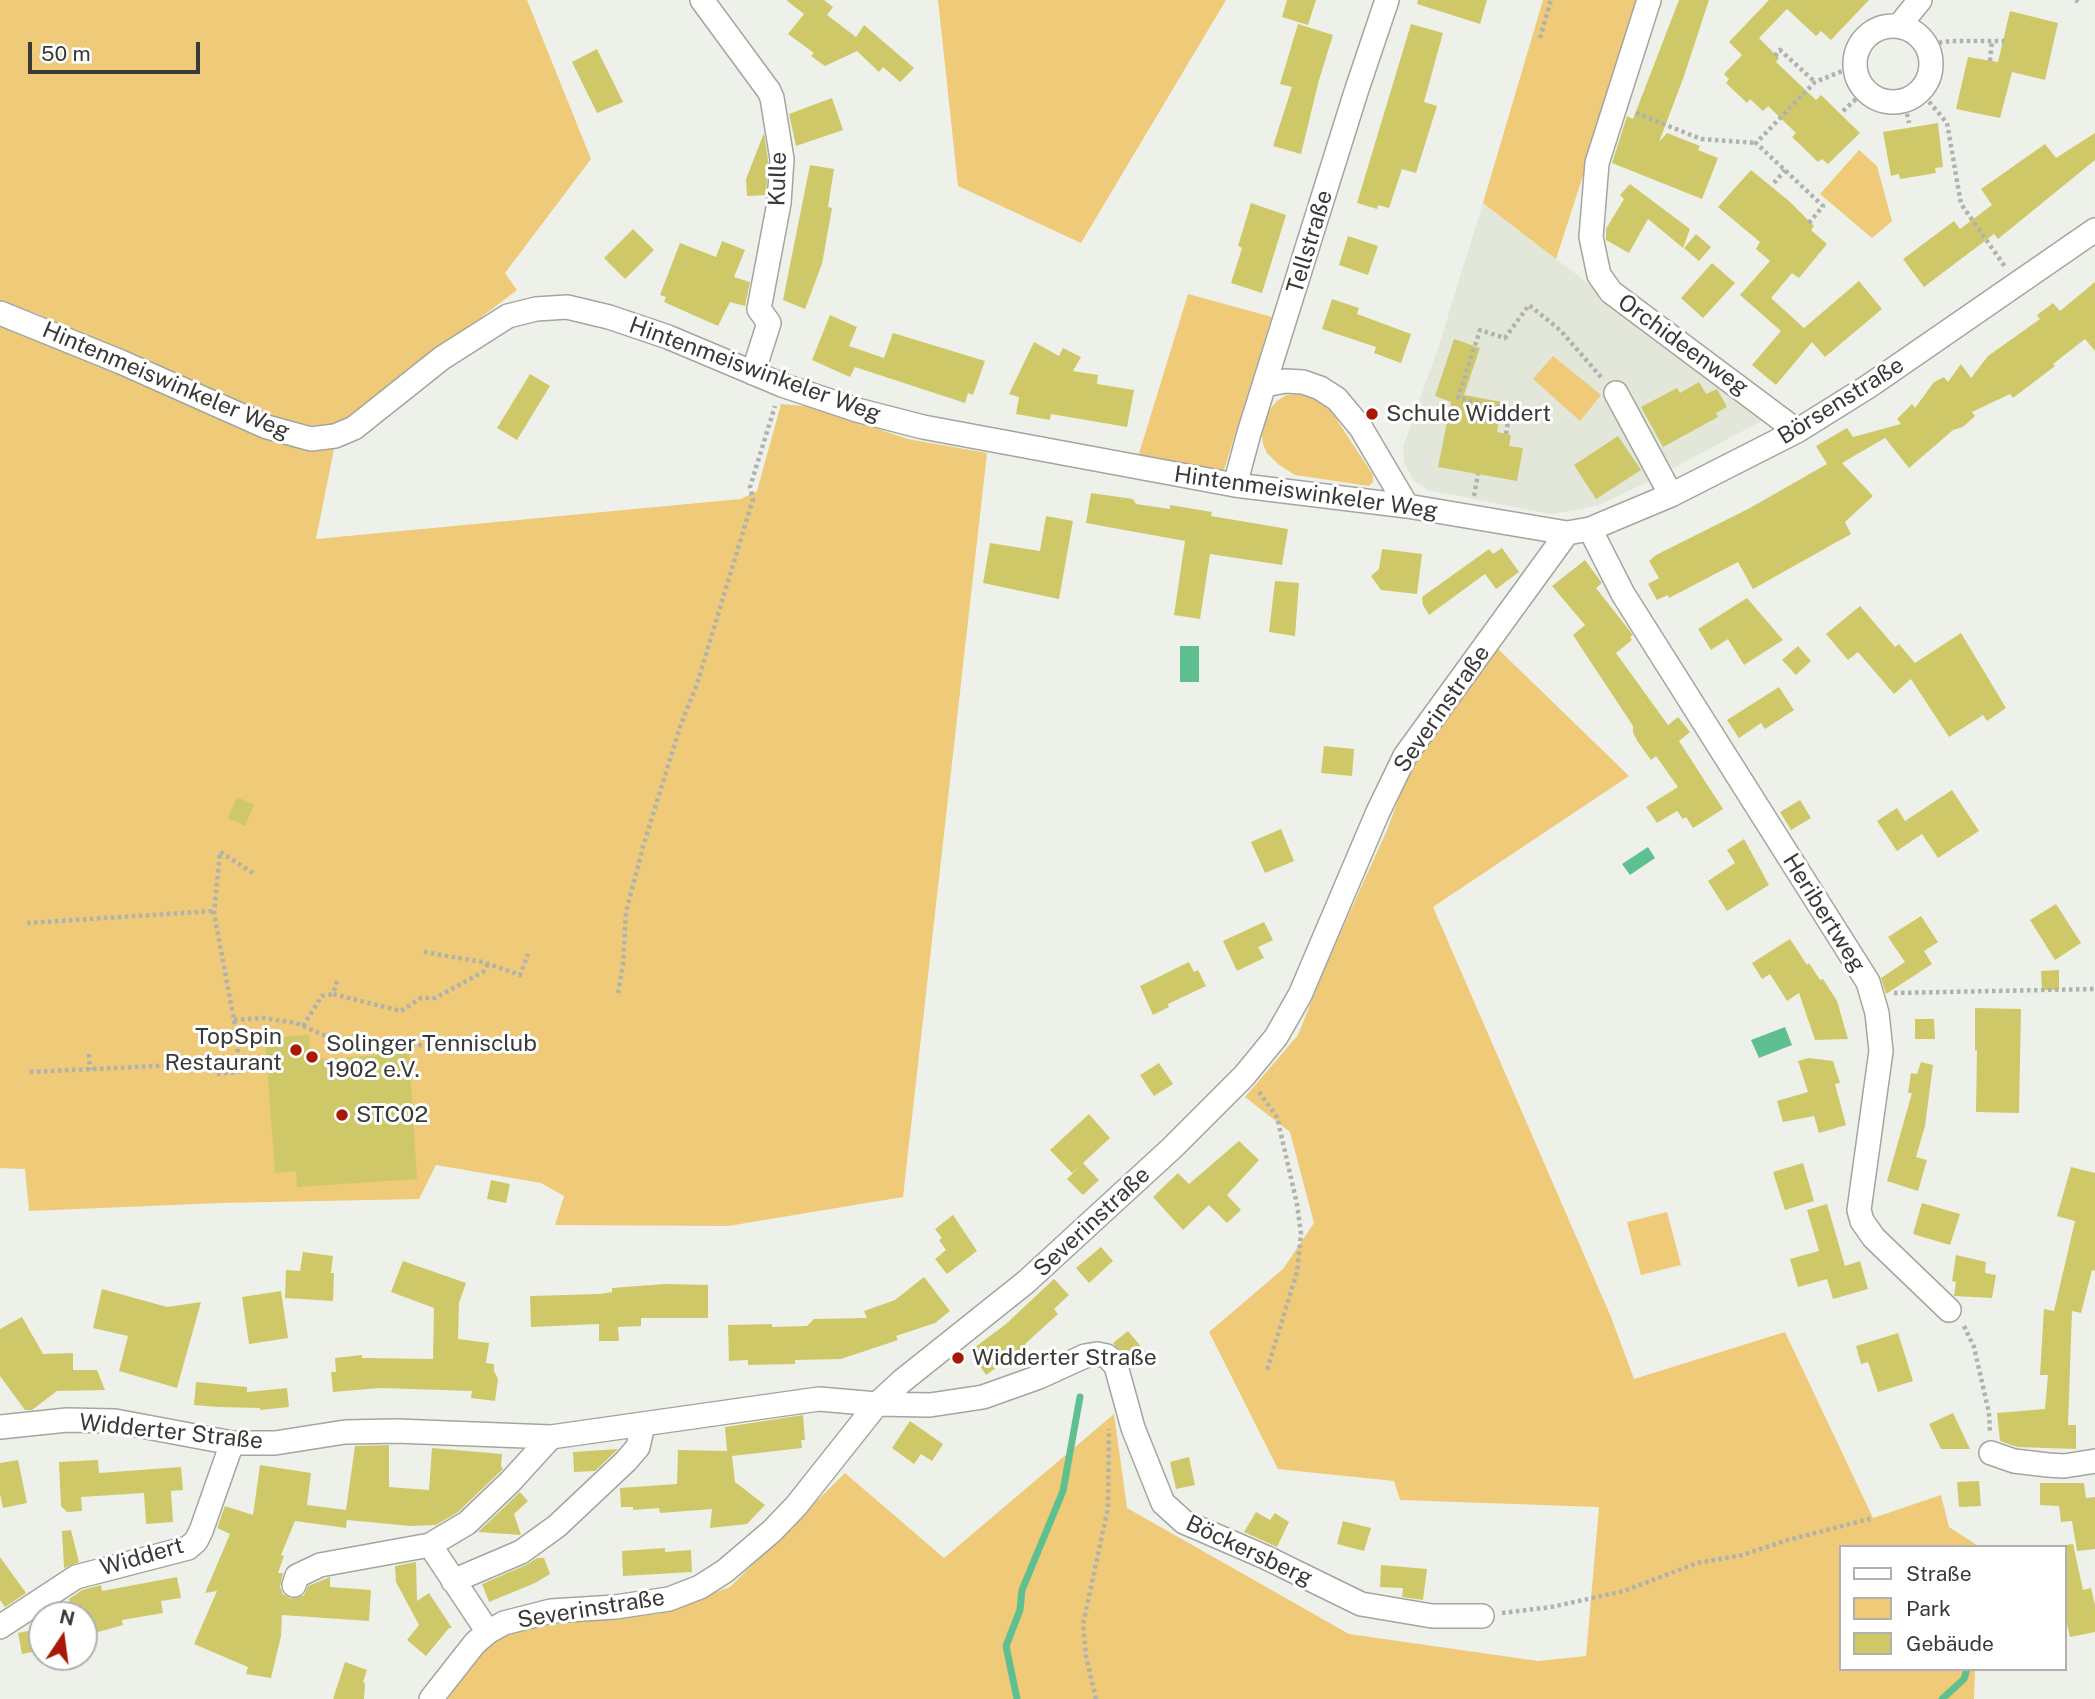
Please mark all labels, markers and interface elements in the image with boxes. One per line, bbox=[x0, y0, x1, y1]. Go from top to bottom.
scale bar bbox=[32, 28, 203, 72]
text: 50 m bbox=[41, 41, 91, 66]
street label: Kulle bbox=[763, 151, 793, 207]
street label: Tellstraße bbox=[1281, 187, 1339, 297]
street label: Orchideenweg bbox=[1612, 288, 1754, 402]
street label: Hintenmeiswinkeler Weg bbox=[625, 312, 885, 428]
street label: Hintenmeiswinkeler Weg bbox=[38, 316, 294, 446]
street label: Börsenstraße bbox=[1773, 351, 1909, 451]
place label: Schule Widdert bbox=[1386, 400, 1551, 428]
marker: Schule Widdert bbox=[1364, 406, 1380, 422]
street label: Hintenmeiswinkeler Weg bbox=[1172, 461, 1440, 525]
street label: Severinstraße bbox=[1388, 640, 1496, 778]
street label: Heribertweg bbox=[1777, 849, 1871, 977]
place label: TopSpin Restaurant bbox=[164, 1023, 282, 1077]
place label: Solinger Tennisclub 1902 e.V. bbox=[326, 1030, 537, 1084]
marker: TopSpin Restaurant bbox=[288, 1042, 304, 1058]
marker: Solinger Tennisclub 1902 e.V. bbox=[304, 1049, 320, 1065]
place label: STC02 bbox=[356, 1101, 428, 1129]
marker: STC02 bbox=[334, 1107, 350, 1123]
street label: Severinstraße bbox=[1028, 1161, 1156, 1283]
place label: Widderter Straße bbox=[972, 1344, 1157, 1372]
marker: Widderter Straße bbox=[950, 1350, 966, 1366]
street label: Widderter Straße bbox=[78, 1409, 264, 1455]
street label: Böckersberg bbox=[1181, 1510, 1317, 1592]
street label: Widdert bbox=[97, 1532, 187, 1582]
legend bbox=[1840, 1545, 2067, 1671]
text: Straße bbox=[1906, 1561, 1972, 1586]
street label: Severinstraße bbox=[515, 1584, 667, 1634]
text: Park bbox=[1906, 1596, 1951, 1621]
north arrow bbox=[28, 1601, 98, 1671]
text: N bbox=[58, 1605, 77, 1630]
text: Gebäude bbox=[1906, 1631, 1994, 1656]

